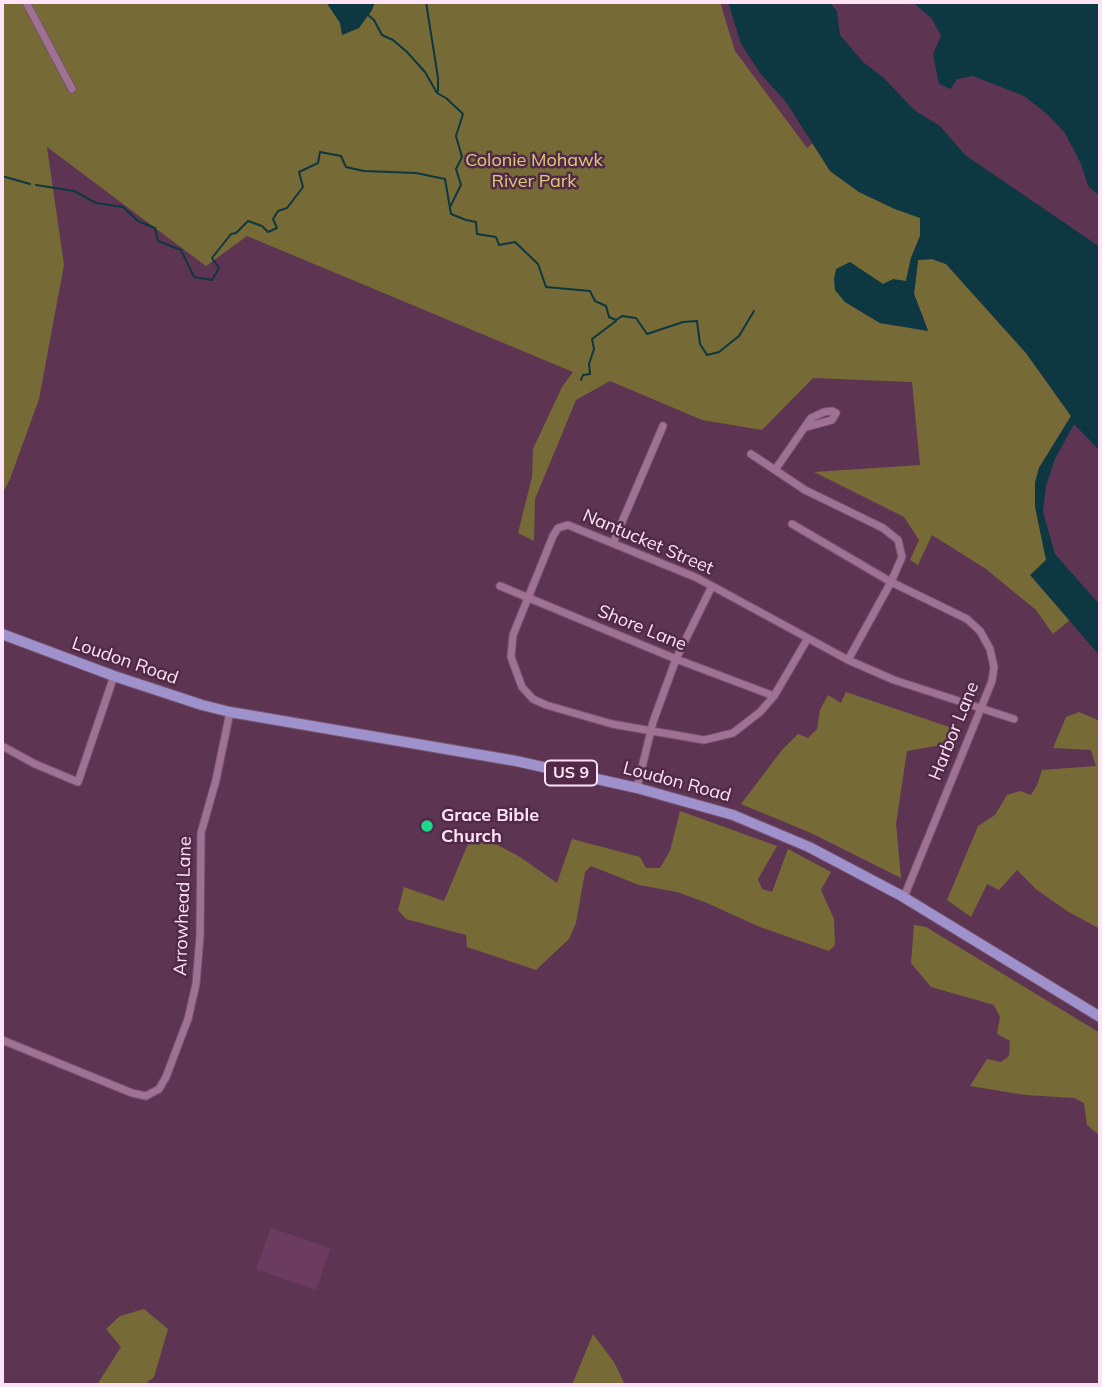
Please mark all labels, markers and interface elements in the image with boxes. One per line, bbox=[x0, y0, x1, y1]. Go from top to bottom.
park label: Colonie Mohawk River Park bbox=[465, 150, 603, 192]
street label: Nantucket Street bbox=[579, 505, 717, 579]
street label: Shore Lane bbox=[594, 600, 690, 656]
street label: Loudon Road bbox=[69, 633, 181, 689]
street label: Harbor Lane bbox=[924, 679, 984, 783]
street label: Loudon Road bbox=[621, 757, 733, 807]
road number: US 9 bbox=[545, 760, 597, 786]
place label: Grace Bible Church bbox=[441, 805, 539, 848]
marker: Grace Bible Church bbox=[419, 818, 435, 834]
street label: Arrowhead Lane bbox=[170, 836, 196, 976]

